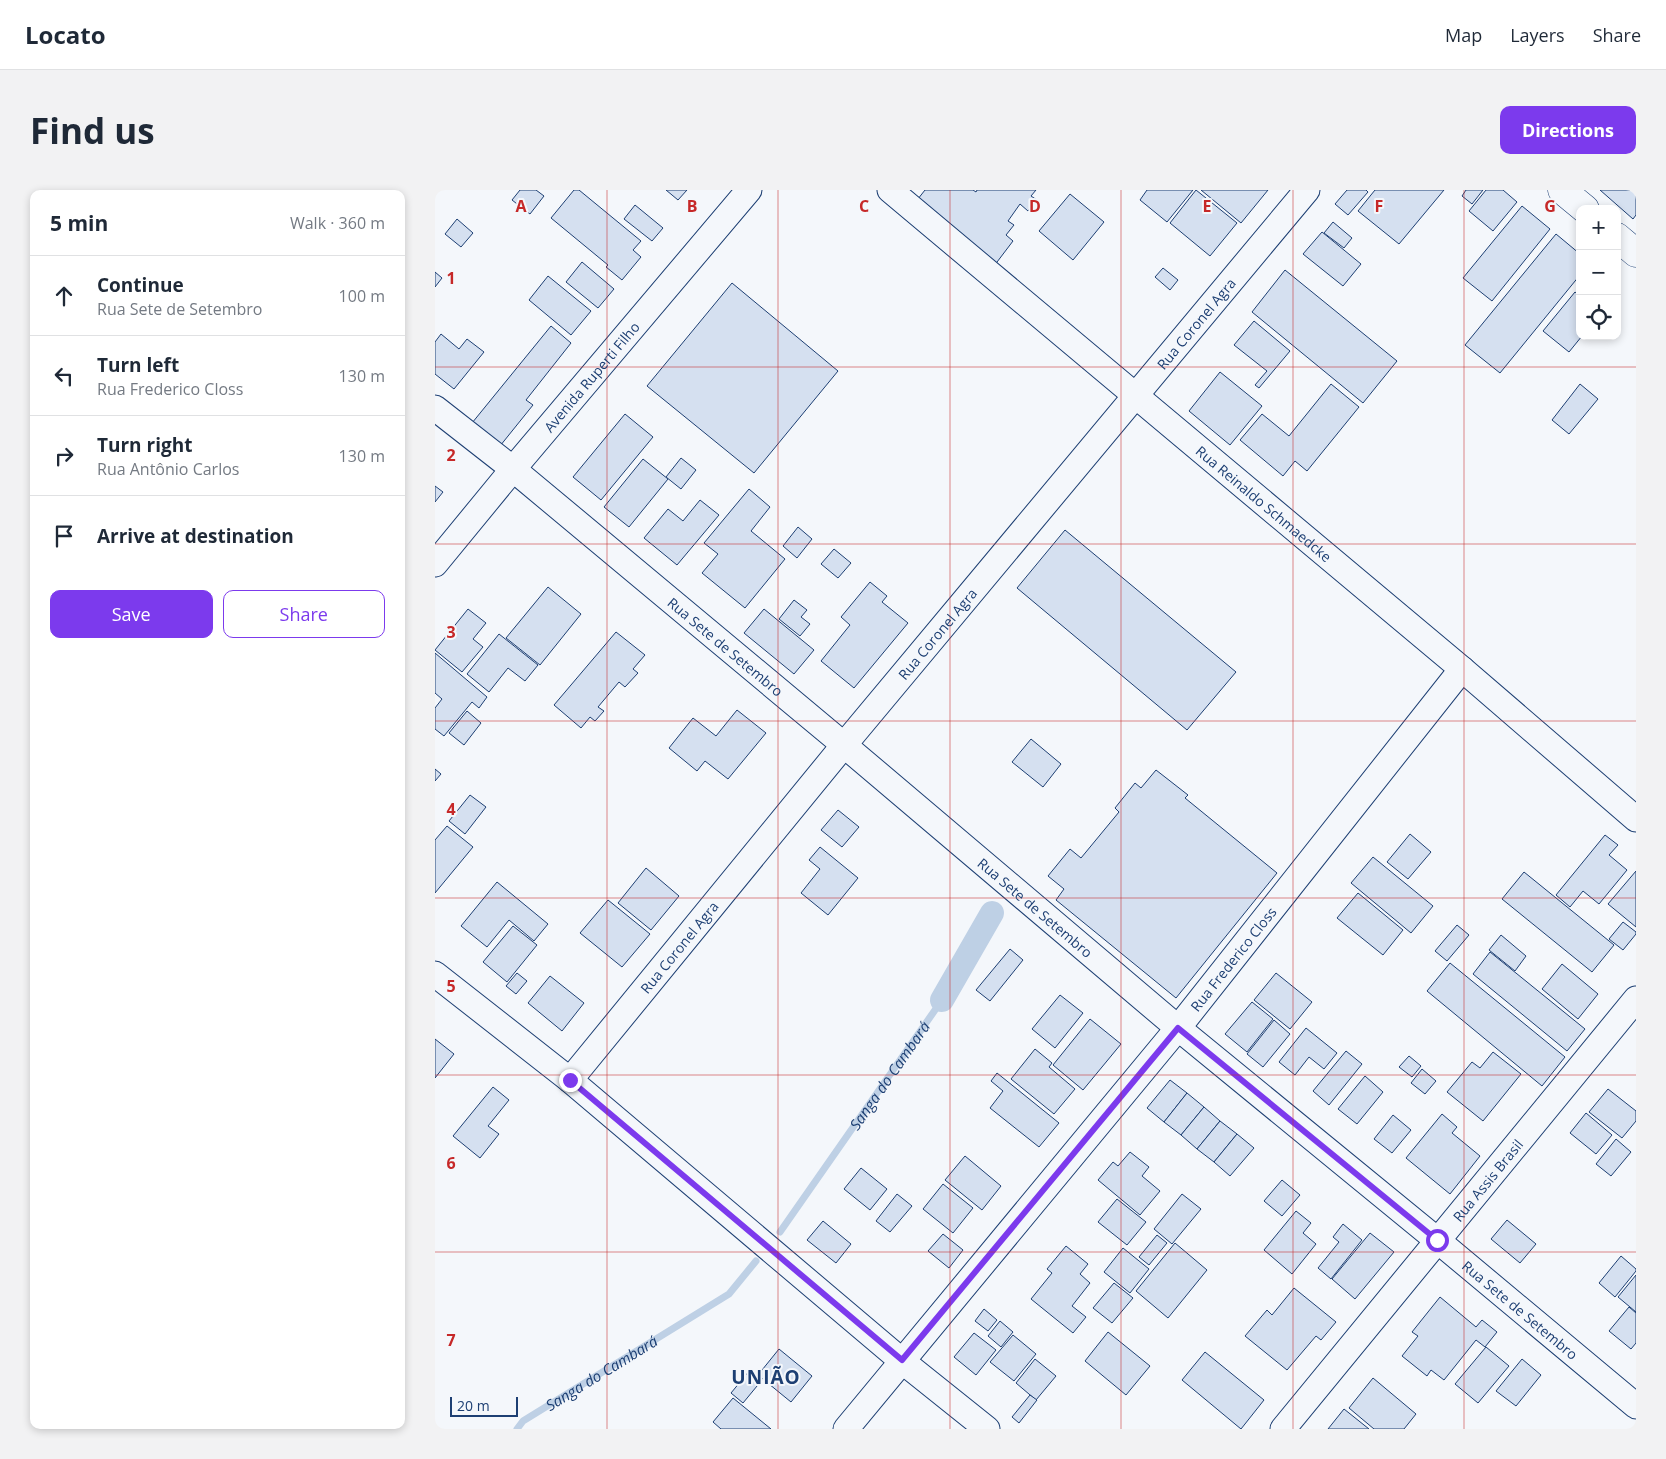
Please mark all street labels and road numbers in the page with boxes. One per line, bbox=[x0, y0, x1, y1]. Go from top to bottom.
street label: Rua Coronel Agra bbox=[1152, 274, 1240, 373]
street label: Avenida Ruperti Filho bbox=[539, 317, 643, 436]
street label: Rua Reinaldo Schmaedcke bbox=[1192, 441, 1336, 566]
street label: Rua Coronel Agra bbox=[893, 584, 981, 683]
street label: Rua Sete de Setembro bbox=[664, 593, 787, 700]
street label: Rua Sete de Setembro bbox=[974, 853, 1097, 961]
street label: Rua Coronel Agra bbox=[636, 897, 722, 997]
street label: Rua Frederico Closs bbox=[1186, 902, 1280, 1015]
street label: Rua Assis Brasil bbox=[1448, 1135, 1527, 1225]
street label: Rua Sete de Setembro bbox=[1459, 1256, 1582, 1363]

